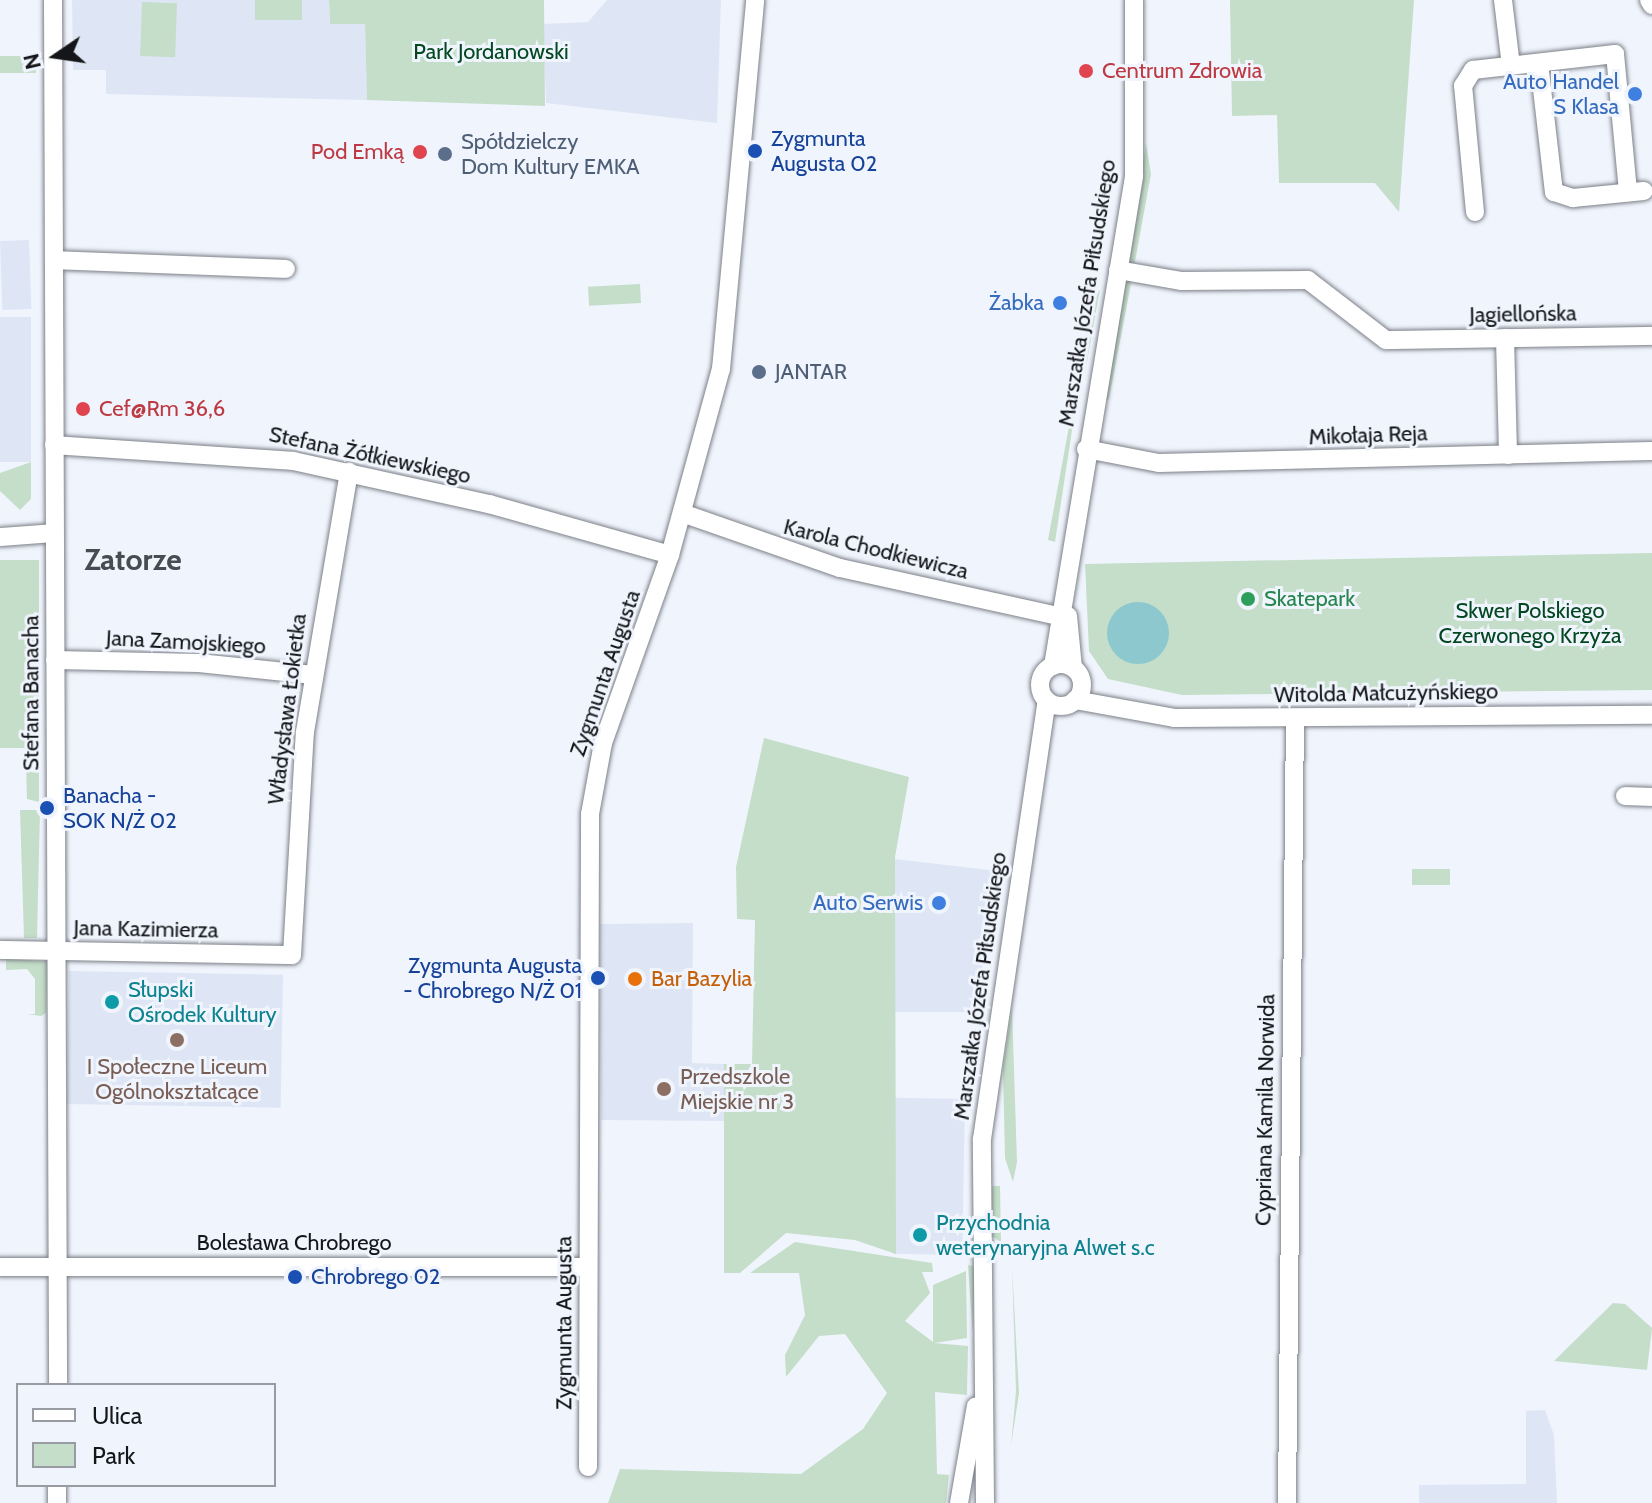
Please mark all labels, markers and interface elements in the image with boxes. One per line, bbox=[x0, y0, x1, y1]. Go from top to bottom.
north arrow bbox=[16, 16, 96, 96]
park label: Park Jordanowski bbox=[413, 39, 569, 65]
text: N bbox=[17, 51, 47, 72]
place label: Centrum Zdrowia bbox=[1102, 58, 1262, 84]
marker: Centrum Zdrowia bbox=[1077, 62, 1095, 80]
place label: Auto Handel S Klasa bbox=[1503, 68, 1619, 120]
marker: Auto Handel S Klasa bbox=[1626, 85, 1644, 103]
place label: Zygmunta Augusta 02 bbox=[771, 125, 877, 176]
place label: Spółdzielczy Dom Kultury EMKA bbox=[461, 128, 640, 180]
place label: Pod Emką bbox=[311, 139, 404, 165]
marker: Zygmunta Augusta 02 bbox=[746, 142, 764, 160]
marker: Pod Emką bbox=[411, 143, 429, 161]
marker: Spółdzielczy Dom Kultury EMKA bbox=[436, 145, 454, 163]
street label: Marszałka Józefa Piłsudskiego bbox=[1053, 158, 1121, 428]
place label: Żabka bbox=[989, 290, 1044, 316]
marker: Żabka bbox=[1051, 294, 1069, 312]
street label: Jagiellońska bbox=[1469, 300, 1577, 328]
place label: JANTAR bbox=[775, 359, 847, 385]
marker: JANTAR bbox=[750, 363, 768, 381]
place label: Cef@Rm 36,6 bbox=[99, 396, 225, 422]
marker: Cef@Rm 36,6 bbox=[74, 400, 92, 418]
street label: Mikołaja Reja bbox=[1308, 420, 1428, 450]
street label: Stefana Żółkiewskiego bbox=[267, 421, 473, 489]
street label: Karola Chodkiewicza bbox=[781, 513, 971, 585]
district label: Zatorze bbox=[84, 542, 182, 578]
street label: Zygmunta Augusta bbox=[564, 586, 646, 760]
place label: Skatepark bbox=[1264, 586, 1355, 612]
marker: Skatepark bbox=[1239, 590, 1257, 608]
park label: Skwer Polskiego Czerwonego Krzyża bbox=[1438, 597, 1622, 648]
street label: Władysława Łokietka bbox=[262, 612, 312, 806]
street label: Stefana Banacha bbox=[18, 615, 44, 771]
street label: Jana Zamojskiego bbox=[105, 625, 267, 659]
street label: Witolda Małcużyńskiego bbox=[1274, 678, 1498, 708]
place label: Banacha - SOK N/Ż 02 bbox=[63, 782, 177, 834]
marker: Banacha - SOK N/Ż 02 bbox=[38, 799, 56, 817]
street label: Marszałka Józefa Piłsudskiego bbox=[948, 850, 1012, 1122]
place label: Auto Serwis bbox=[813, 890, 923, 916]
marker: Auto Serwis bbox=[930, 894, 948, 912]
street label: Jana Kazimierza bbox=[73, 915, 219, 943]
place label: Zygmunta Augusta - Chrobrego N/Ż 01 bbox=[403, 952, 582, 1004]
place label: Bar Bazylia bbox=[651, 966, 752, 992]
marker: Zygmunta Augusta - Chrobrego N/Ż 01 bbox=[589, 969, 607, 987]
marker: Bar Bazylia bbox=[626, 970, 644, 988]
place label: Słupski Ośrodek Kultury bbox=[128, 976, 277, 1028]
marker: Słupski Ośrodek Kultury bbox=[103, 993, 121, 1011]
street label: Cypriana Kamila Norwida bbox=[1250, 994, 1280, 1226]
marker: I Społeczne Liceum Ogólnokształcące bbox=[168, 1031, 186, 1049]
place label: I Społeczne Liceum Ogólnokształcące bbox=[87, 1053, 267, 1104]
place label: Przedszkole Miejskie nr 3 bbox=[680, 1063, 794, 1114]
marker: Przedszkole Miejskie nr 3 bbox=[655, 1080, 673, 1098]
place label: Przychodnia weterynaryjna Alwet s.c bbox=[936, 1209, 1155, 1260]
marker: Przychodnia weterynaryjna Alwet s.c bbox=[911, 1226, 929, 1244]
street label: Bolesława Chrobrego bbox=[197, 1230, 391, 1256]
street label: Zygmunta Augusta bbox=[551, 1236, 577, 1410]
place label: Chrobrego 02 bbox=[311, 1264, 440, 1290]
marker: Chrobrego 02 bbox=[286, 1268, 304, 1286]
legend bbox=[16, 1383, 276, 1487]
text: Ulica bbox=[92, 1401, 142, 1430]
text: Park bbox=[92, 1441, 135, 1470]

